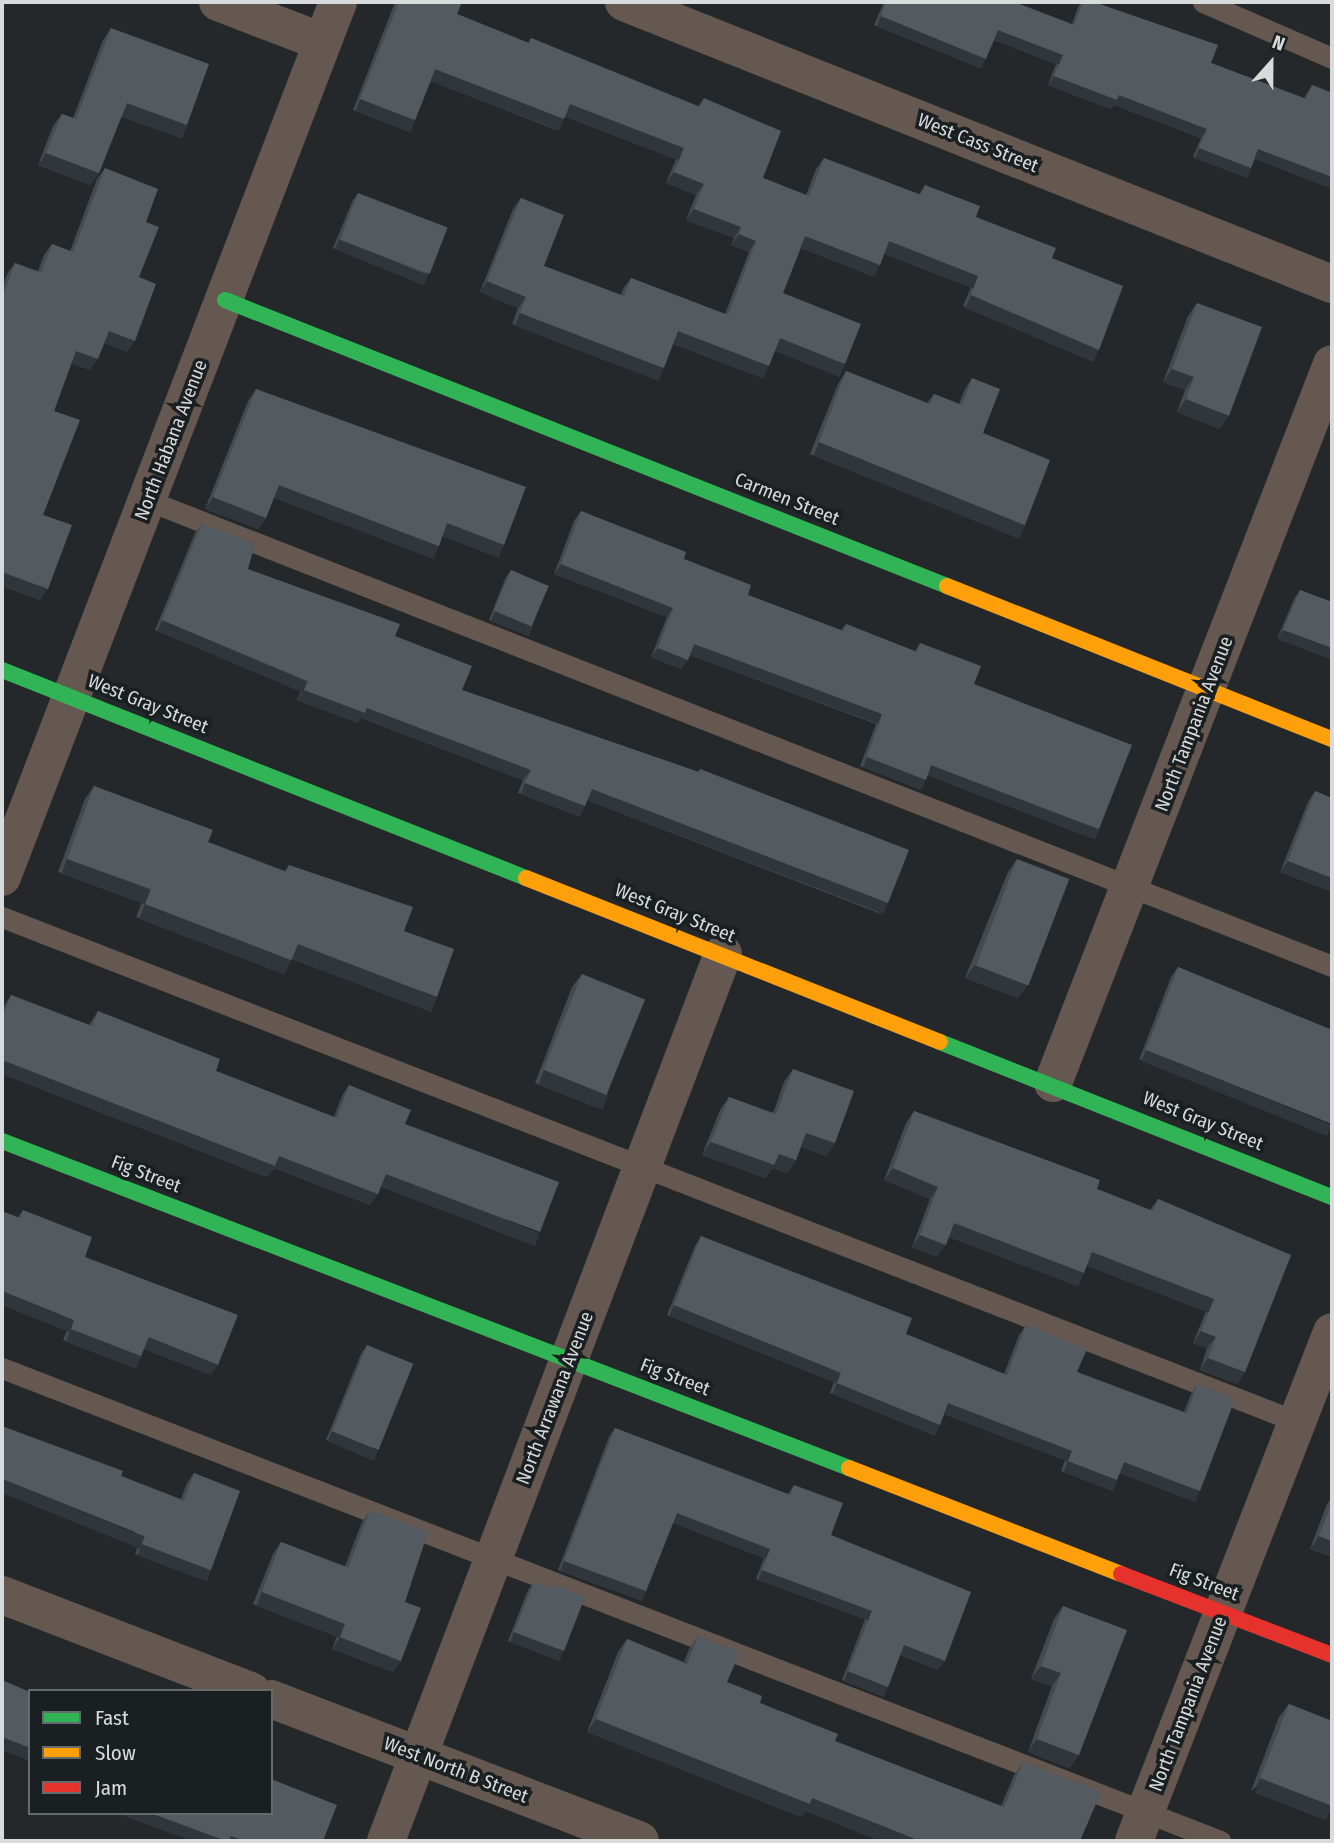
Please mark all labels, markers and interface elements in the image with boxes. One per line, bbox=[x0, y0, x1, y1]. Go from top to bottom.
north arrow bbox=[1236, 28, 1306, 98]
text: N bbox=[1269, 30, 1288, 56]
street label: West Cass Street bbox=[914, 108, 1042, 178]
street label: North Habana Avenue bbox=[130, 357, 212, 523]
street label: Carmen Street bbox=[731, 468, 843, 530]
street label: North Tampania Avenue bbox=[1150, 633, 1238, 815]
street label: West Gray Street bbox=[84, 669, 212, 739]
street label: West Gray Street bbox=[611, 878, 739, 948]
street label: West Gray Street bbox=[1139, 1086, 1267, 1156]
street label: Fig Street bbox=[108, 1150, 184, 1198]
street label: North Arrawana Avenue bbox=[512, 1308, 598, 1488]
street label: Fig Street bbox=[637, 1353, 713, 1401]
street label: Fig Street bbox=[1166, 1558, 1242, 1606]
street label: North Tampania Avenue bbox=[1144, 1613, 1232, 1795]
legend bbox=[28, 1689, 273, 1815]
text: Fast bbox=[95, 1705, 129, 1731]
street label: West North B Street bbox=[381, 1732, 531, 1808]
text: Slow bbox=[95, 1740, 136, 1766]
text: Jam bbox=[95, 1775, 127, 1801]

